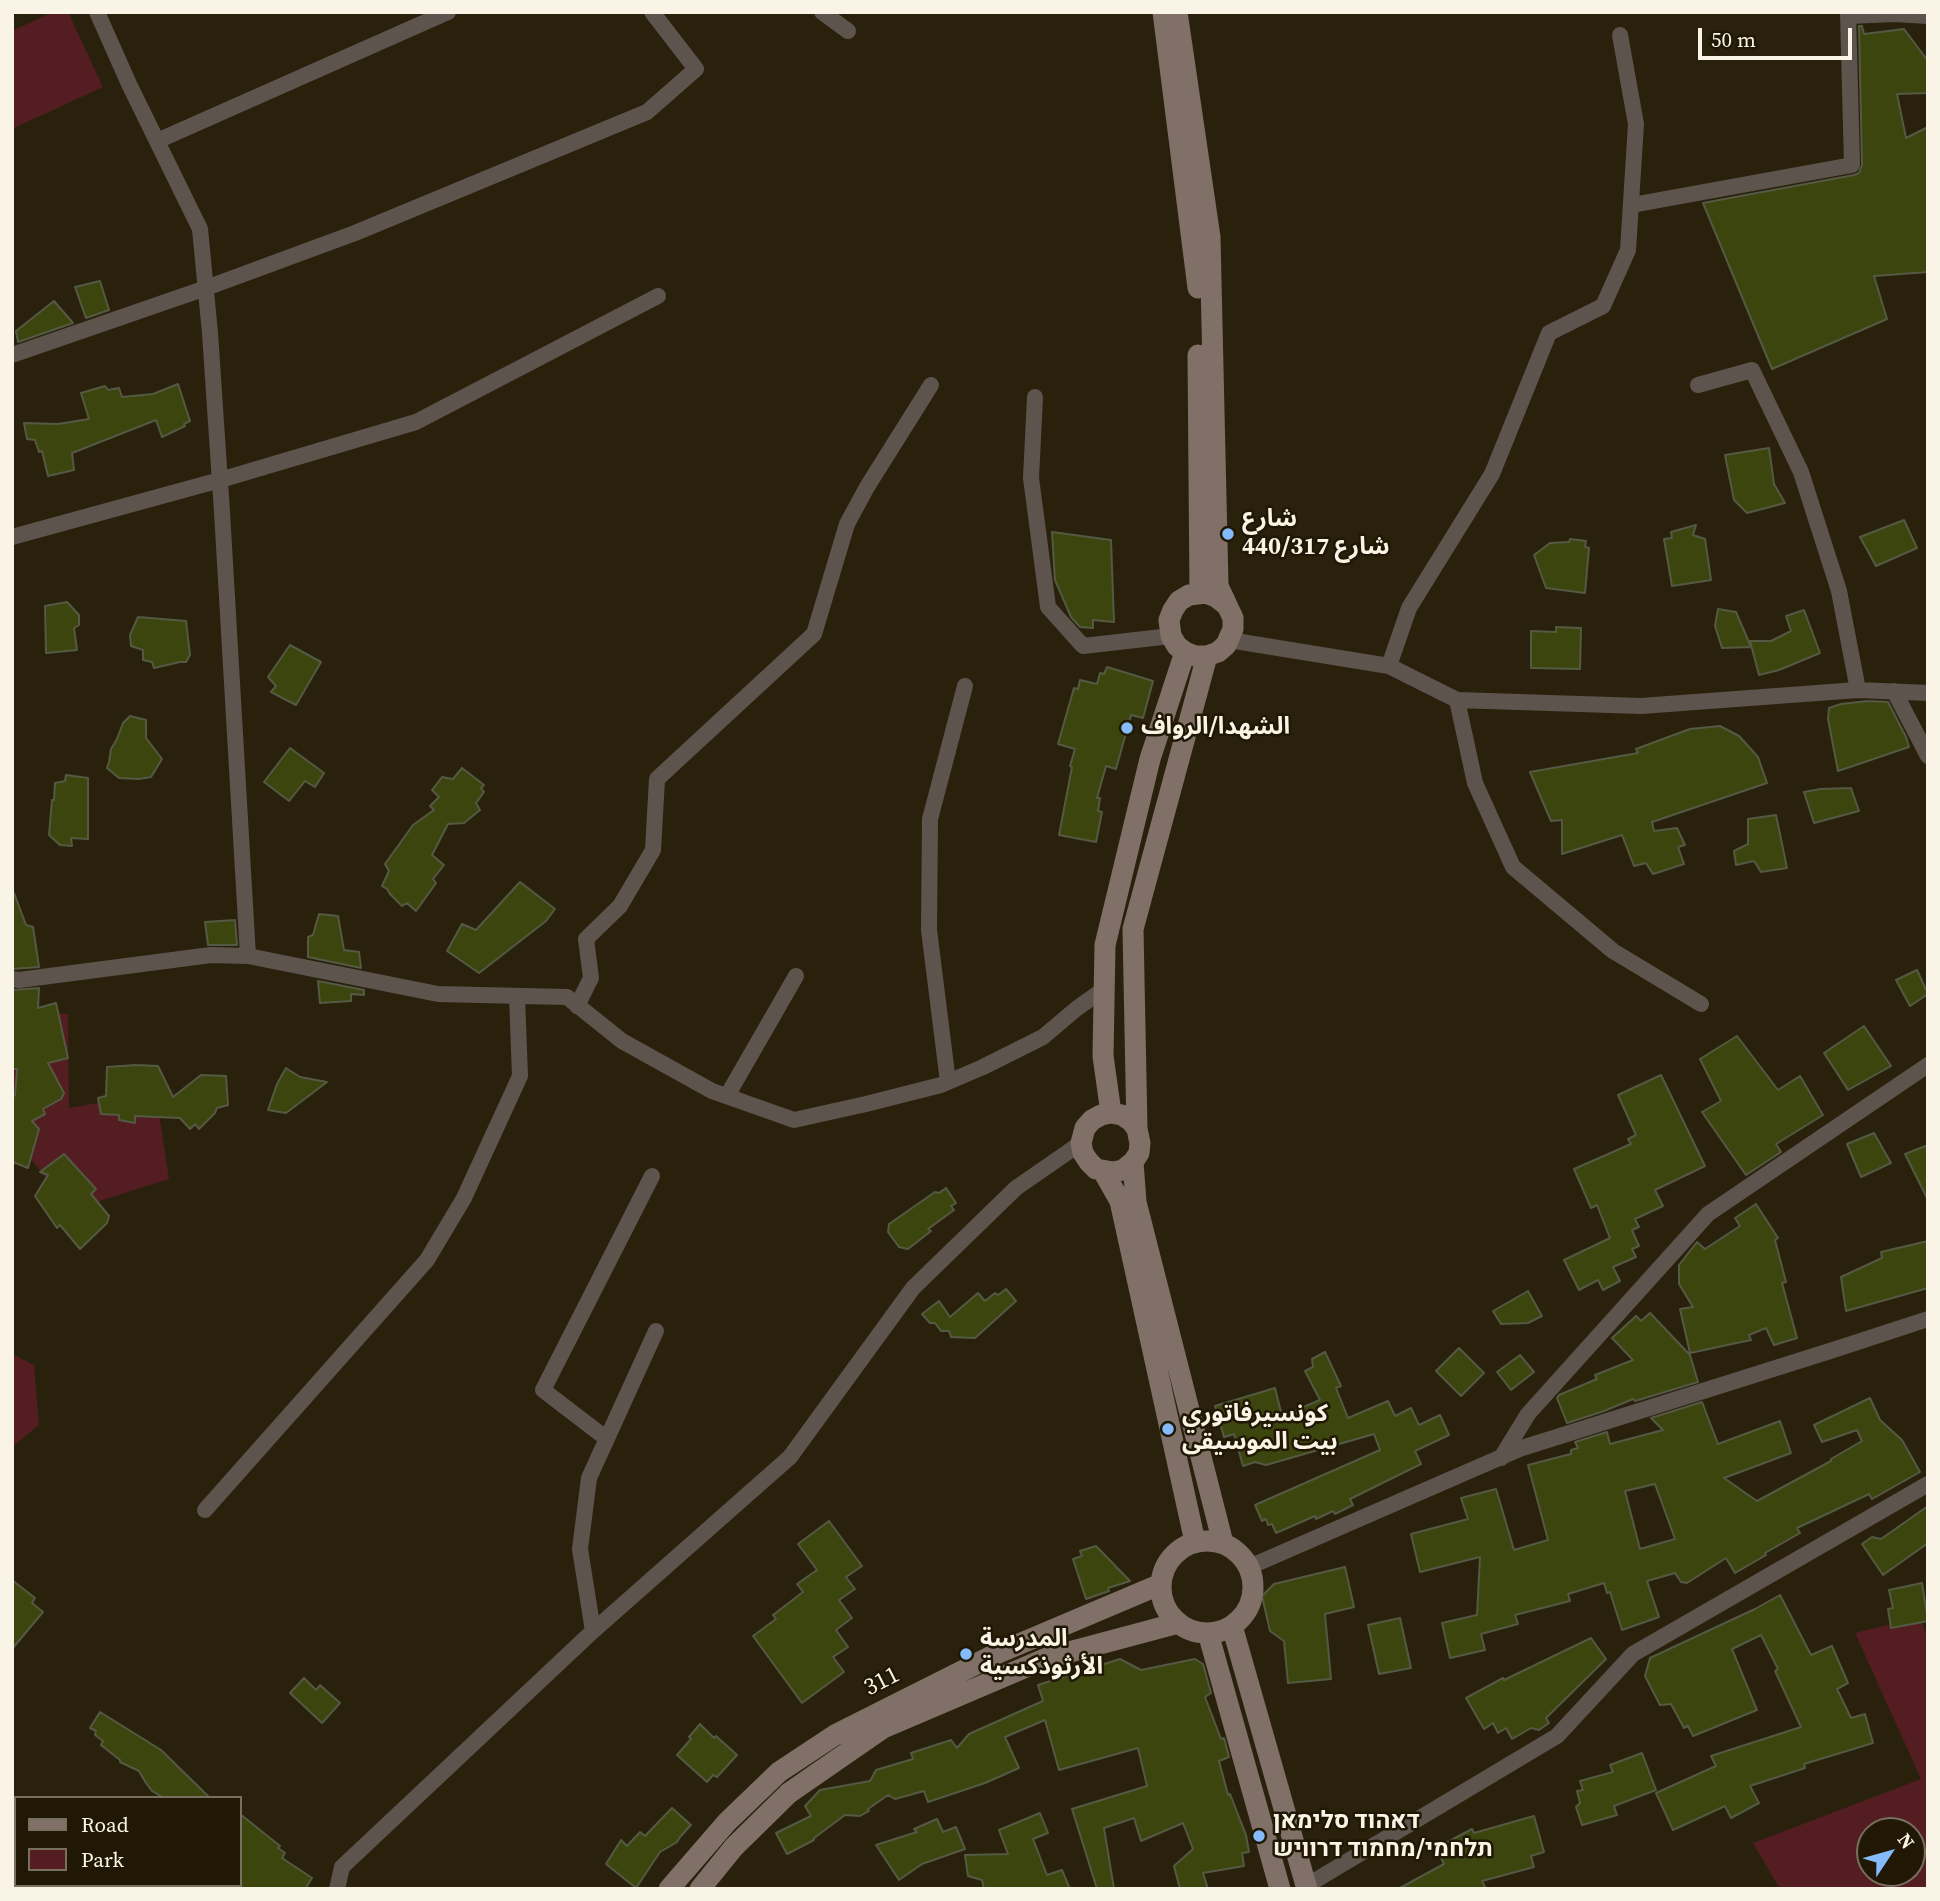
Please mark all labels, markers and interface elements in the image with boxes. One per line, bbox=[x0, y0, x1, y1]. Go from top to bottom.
scale bar bbox=[1702, 14, 1856, 58]
text: 50 m bbox=[1711, 25, 1756, 54]
place label: شارع 440/شارع 317 bbox=[1242, 506, 1390, 562]
marker: شارع 440/شارع 317 bbox=[1220, 526, 1236, 542]
place label: الشهدا/الرواف bbox=[1141, 714, 1290, 742]
marker: الشهدا/الرواف bbox=[1119, 720, 1135, 736]
place label: كونسيرفاتوري بيت الموسيقى bbox=[1182, 1401, 1338, 1457]
marker: كونسيرفاتوري بيت الموسيقى bbox=[1160, 1421, 1176, 1437]
place label: المدرسة الأرثوذكسية bbox=[980, 1626, 1103, 1682]
marker: المدرسة الأرثوذكسية bbox=[958, 1646, 974, 1662]
street label: 311 bbox=[859, 1661, 905, 1703]
legend bbox=[14, 1796, 242, 1887]
place label: דאהוד סלימאן תלחמי/מחמוד דרוויש bbox=[1273, 1808, 1493, 1864]
text: Road bbox=[81, 1810, 129, 1839]
north arrow bbox=[1856, 1817, 1926, 1887]
marker: דאהוד סלימאן תלחמי/מחמוד דרוויש bbox=[1251, 1828, 1267, 1844]
text: N bbox=[1892, 1828, 1921, 1854]
text: Park bbox=[81, 1845, 124, 1874]

